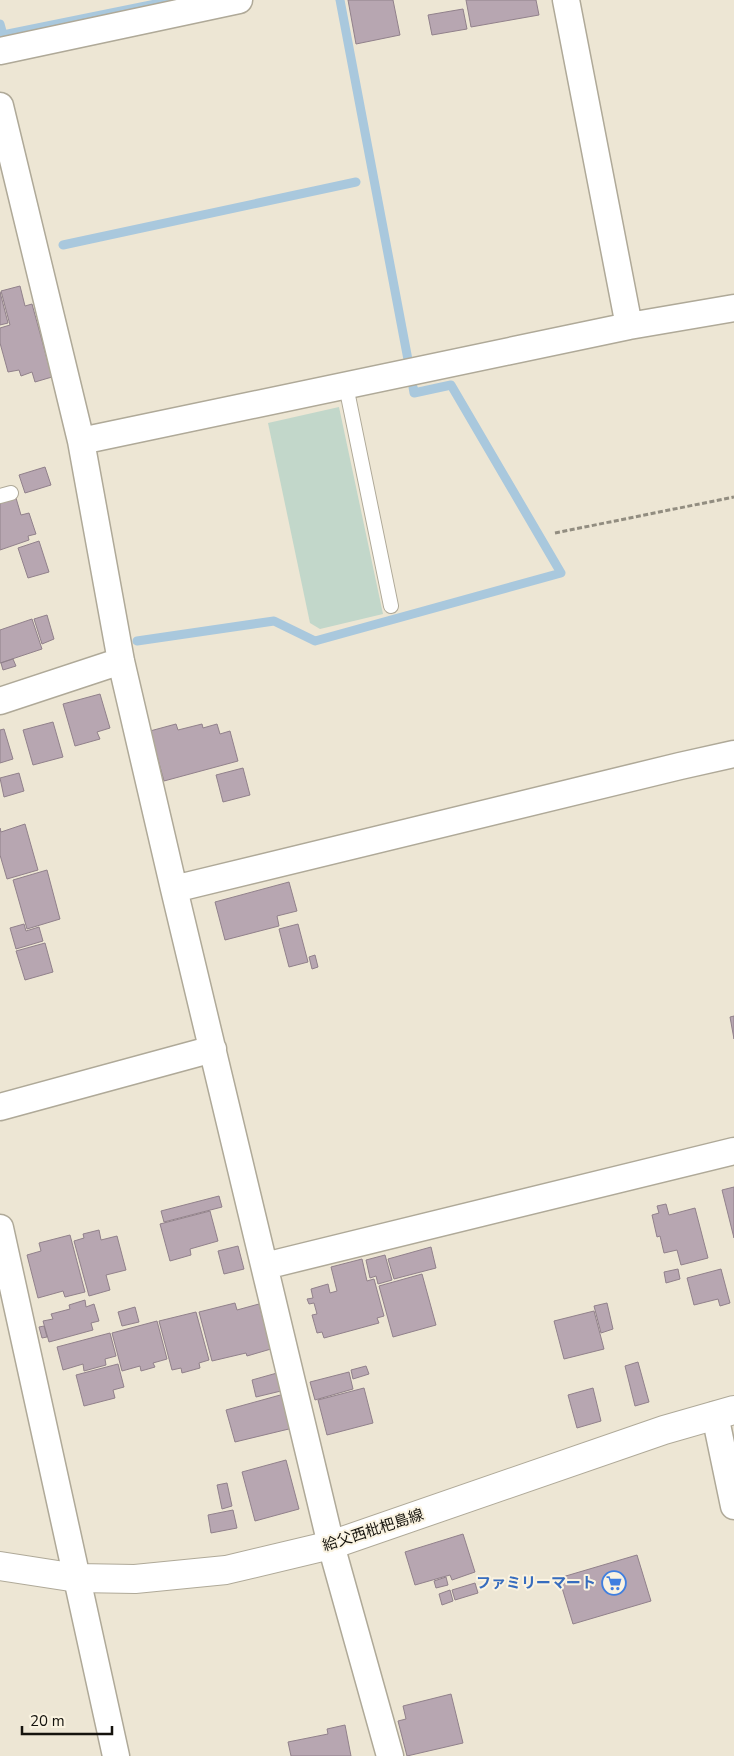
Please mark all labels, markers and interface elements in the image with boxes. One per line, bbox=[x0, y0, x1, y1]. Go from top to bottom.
street label: 給父西枇杷島線 bbox=[320, 1504, 426, 1556]
supermarket icon: ファミリーマート bbox=[601, 1570, 627, 1596]
place label: ファミリーマート bbox=[476, 1573, 596, 1593]
scale bar bbox=[22, 1704, 112, 1736]
text: 20 m bbox=[30, 1711, 65, 1731]

